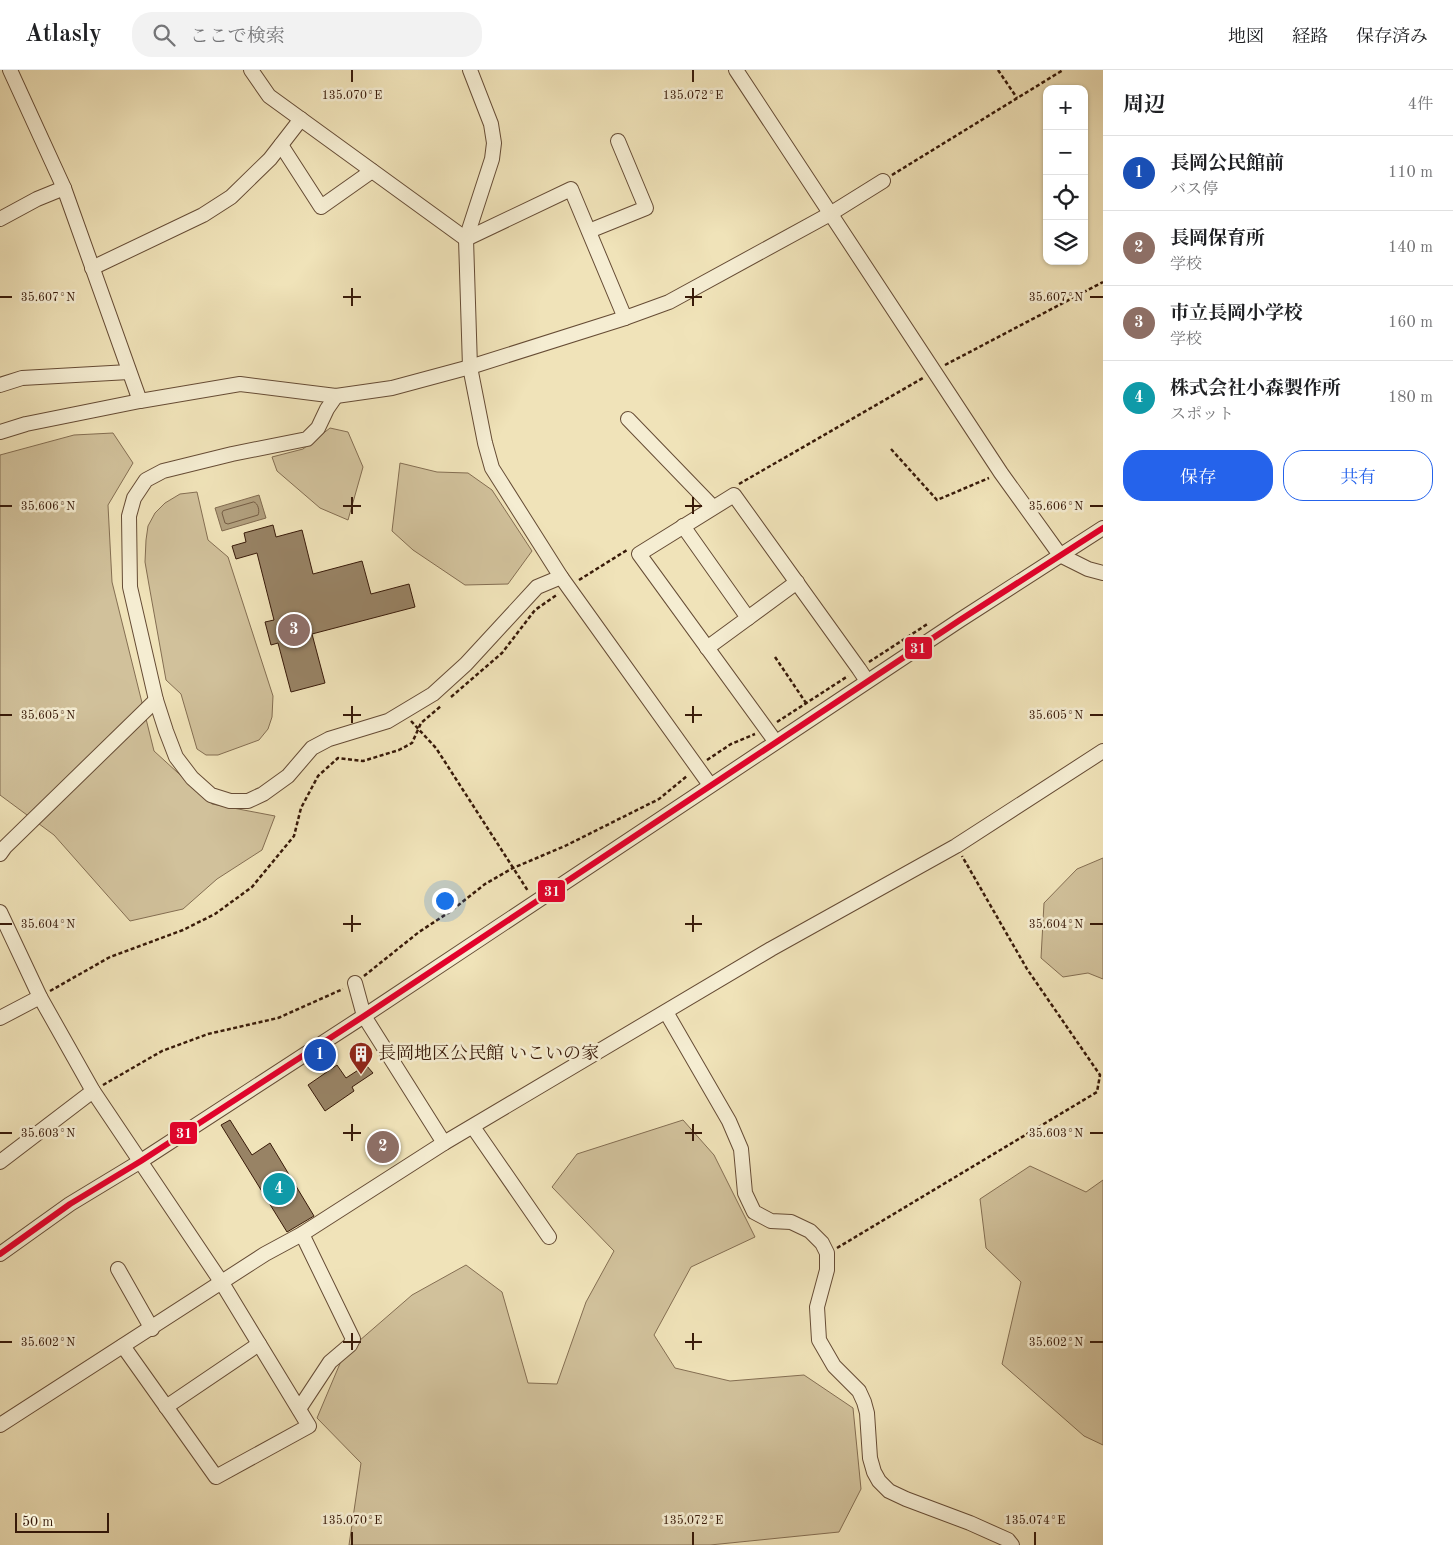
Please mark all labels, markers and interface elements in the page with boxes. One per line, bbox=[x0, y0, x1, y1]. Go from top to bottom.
search box bbox=[132, 12, 482, 57]
icon: search bbox=[150, 21, 178, 49]
text: Atlasly bbox=[25, 23, 102, 47]
text: ここで検索 bbox=[190, 28, 285, 47]
text: 地図 bbox=[1228, 28, 1264, 46]
text: 経路 bbox=[1292, 28, 1328, 46]
text: 保存済み bbox=[1356, 28, 1428, 46]
map controls bbox=[1043, 85, 1088, 265]
button: + bbox=[1043, 85, 1088, 130]
text: 135.070°E bbox=[322, 89, 382, 102]
text: 135.072°E bbox=[663, 89, 723, 102]
text: 周辺 bbox=[1123, 95, 1165, 116]
text: 4件 bbox=[1408, 97, 1433, 113]
button: − bbox=[1043, 130, 1088, 175]
text: 長岡公民館前 bbox=[1170, 155, 1284, 174]
text: 1 bbox=[1134, 165, 1144, 181]
text: 110 m bbox=[1388, 165, 1433, 181]
button: locate bbox=[1043, 175, 1088, 220]
text: バス停 bbox=[1170, 182, 1218, 198]
button: layers bbox=[1043, 220, 1088, 265]
text: 長岡保育所 bbox=[1170, 230, 1265, 249]
text: 2 bbox=[1134, 240, 1144, 256]
text: 140 m bbox=[1388, 240, 1433, 256]
text: 学校 bbox=[1170, 257, 1202, 273]
text: 35.607°N bbox=[21, 291, 75, 304]
text: 35.607°N bbox=[1029, 291, 1083, 304]
text: 市立長岡小学校 bbox=[1170, 305, 1303, 324]
text: 3 bbox=[1134, 315, 1144, 331]
text: 160 m bbox=[1388, 315, 1433, 331]
text: 学校 bbox=[1170, 332, 1202, 348]
text: 株式会社小森製作所 bbox=[1170, 380, 1341, 399]
text: 4 bbox=[1134, 390, 1144, 406]
text: 180 m bbox=[1388, 390, 1433, 406]
text: スポット bbox=[1170, 407, 1234, 423]
button: 保存 bbox=[1123, 450, 1273, 501]
button: 共有 bbox=[1283, 450, 1433, 501]
text: 35.606°N bbox=[21, 500, 75, 513]
text: 35.606°N bbox=[1029, 500, 1083, 513]
pin: 3 bbox=[278, 611, 310, 649]
line badge: 31 bbox=[904, 636, 933, 660]
text: 31 bbox=[910, 642, 926, 656]
text: 35.605°N bbox=[21, 709, 75, 722]
text: 35.605°N bbox=[1029, 709, 1083, 722]
line badge: 31 bbox=[537, 879, 566, 903]
text: 31 bbox=[544, 885, 560, 899]
your location bbox=[432, 888, 458, 914]
text: 35.604°N bbox=[21, 918, 75, 931]
text: 35.604°N bbox=[1029, 918, 1083, 931]
pin: 1 bbox=[304, 1036, 336, 1074]
building icon: 長岡地区公民館 いこいの家 bbox=[348, 1041, 374, 1075]
place label: 長岡地区公民館 いこいの家 bbox=[378, 1043, 599, 1063]
line badge: 31 bbox=[169, 1121, 198, 1145]
text: 35.603°N bbox=[21, 1127, 75, 1140]
text: 31 bbox=[176, 1127, 192, 1141]
text: 35.603°N bbox=[1029, 1127, 1083, 1140]
pin: 2 bbox=[367, 1128, 399, 1166]
pin: 4 bbox=[263, 1170, 295, 1208]
text: 35.602°N bbox=[21, 1336, 75, 1349]
text: 35.602°N bbox=[1029, 1336, 1083, 1349]
scale bar bbox=[15, 1510, 109, 1533]
text: 135.070°E bbox=[322, 1514, 382, 1527]
text: 135.072°E bbox=[663, 1514, 723, 1527]
text: 135.074°E bbox=[1005, 1514, 1065, 1527]
text: 50 m bbox=[22, 1515, 53, 1529]

